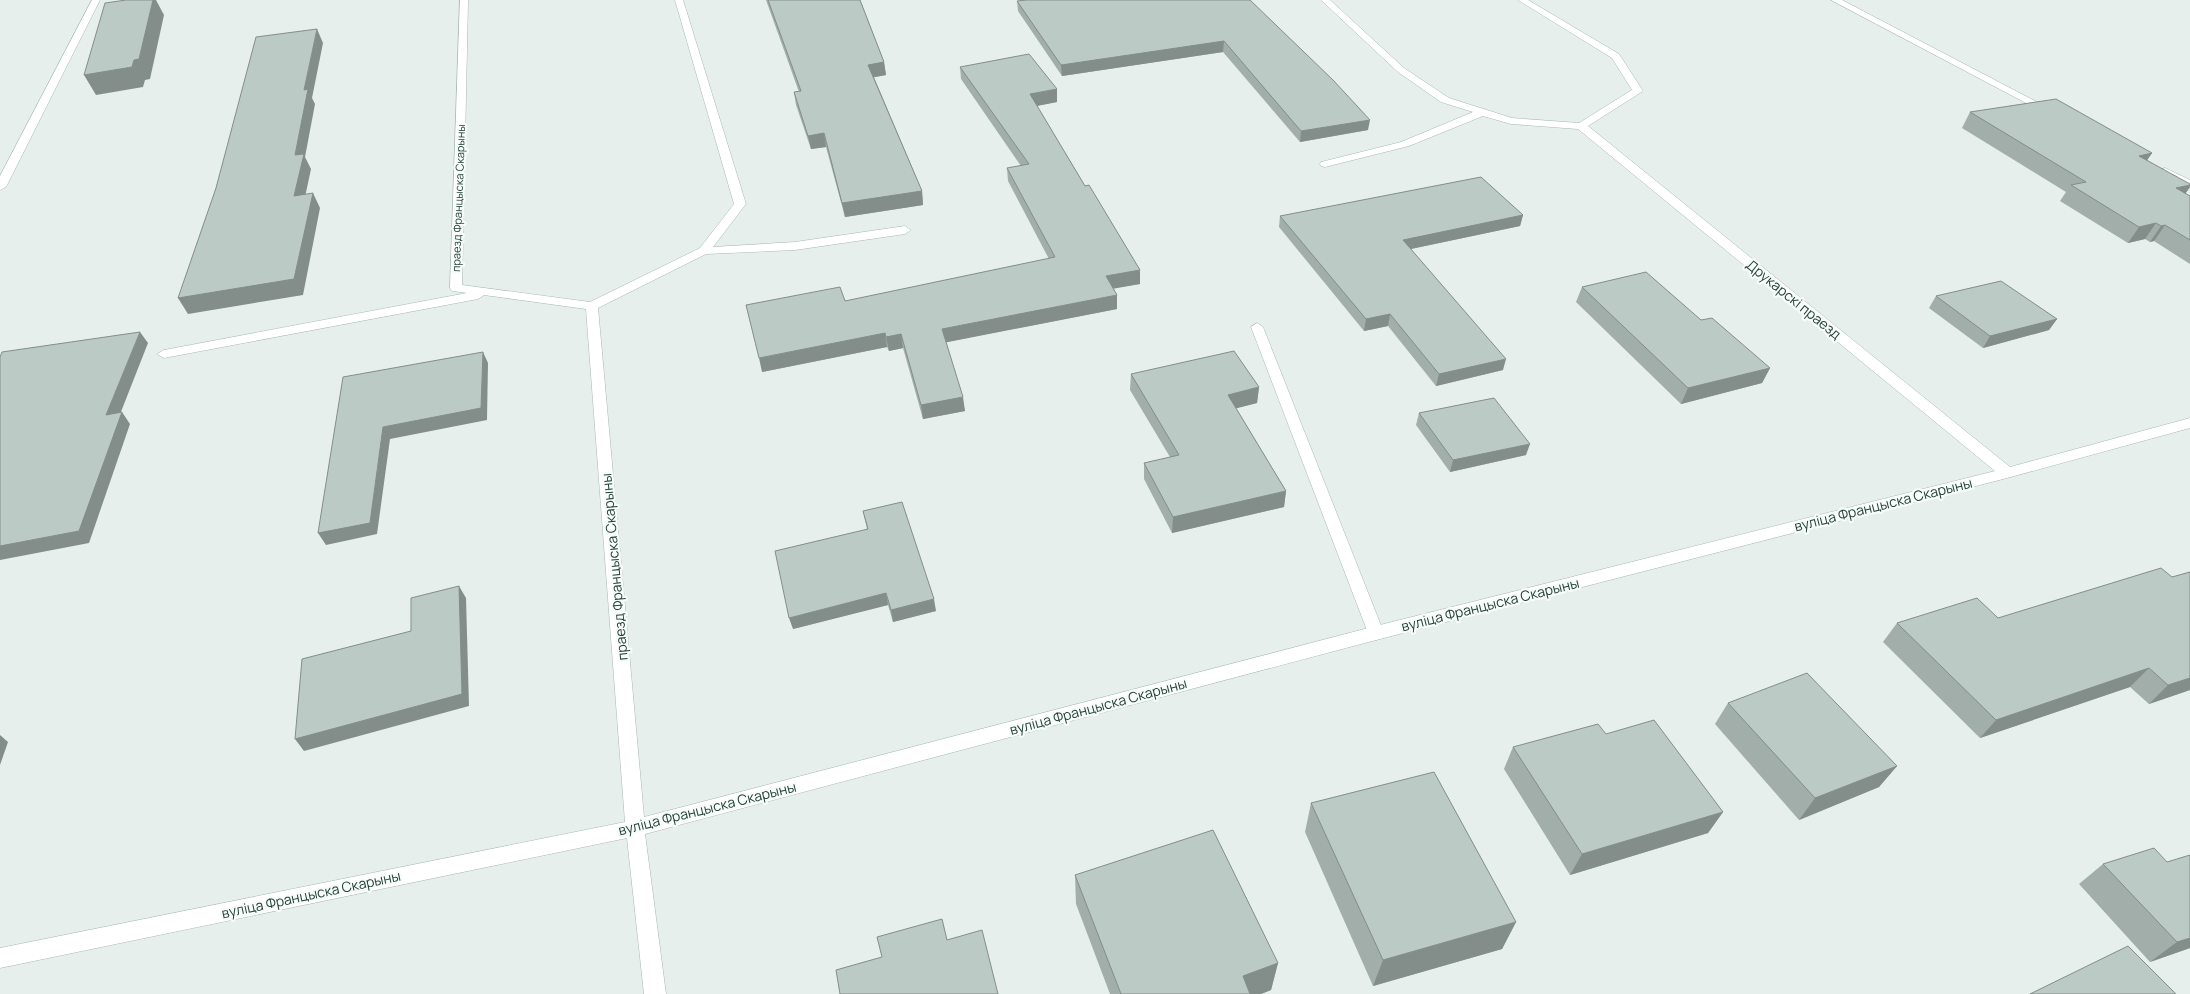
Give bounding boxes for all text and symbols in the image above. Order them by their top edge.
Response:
street label: праезд Францыска Скарыны [448,124,468,272]
street label: Друкарскі праезд [1743,255,1845,343]
street label: праезд Францыска Скарыны [596,473,632,661]
street label: вуліца Францыска Скарыны [1792,473,1974,535]
street label: вуліца Францыска Скарыны [1399,573,1581,635]
street label: вуліца Францыска Скарыны [1007,673,1189,739]
street label: вуліца Францыска Скарыны [616,777,798,839]
street label: вуліца Францыска Скарыны [220,866,402,922]

